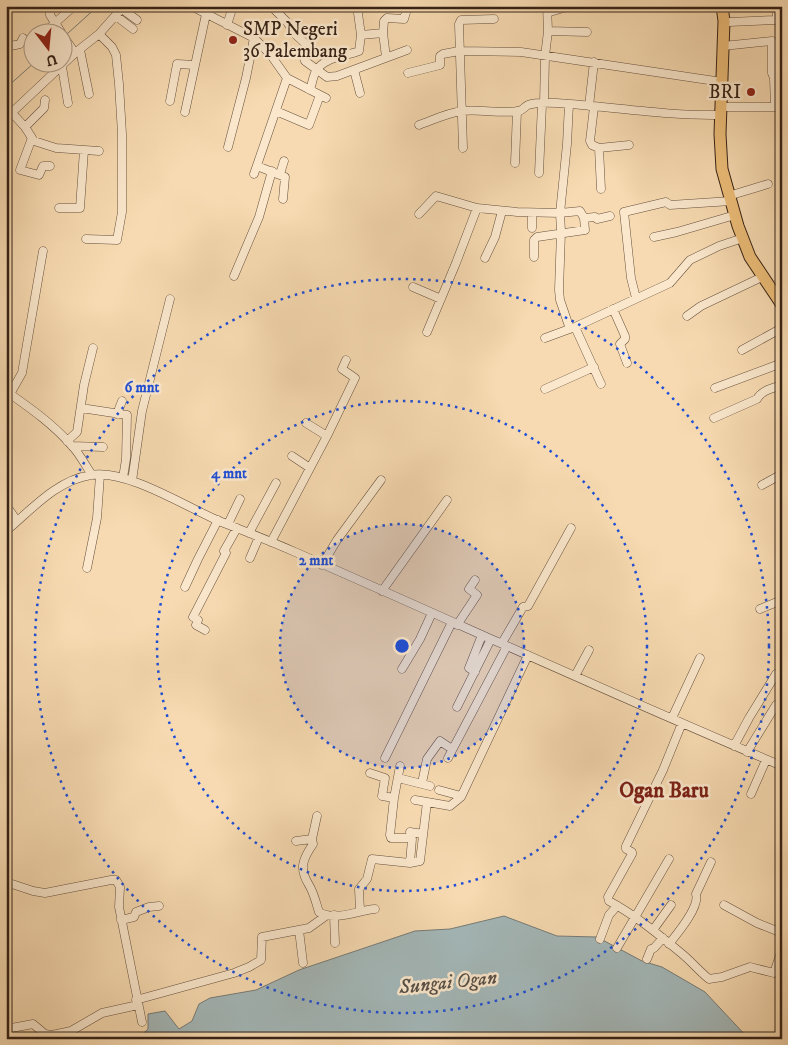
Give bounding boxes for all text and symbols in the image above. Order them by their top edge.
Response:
place label: SMP Negeri 36 Palembang [243,18,348,63]
north arrow [22,22,72,72]
marker: SMP Negeri 36 Palembang [227,34,239,46]
text: U [43,49,59,70]
place label: BRI [709,81,741,104]
marker: BRI [745,86,757,98]
text: 6 mnt [125,378,160,397]
text: 4 mnt [210,464,247,483]
text: 2 mnt [299,551,333,570]
centre of rings [393,637,411,655]
district label: Ogan Baru [619,778,709,804]
water label: Sungai Ogan [397,965,498,1001]

